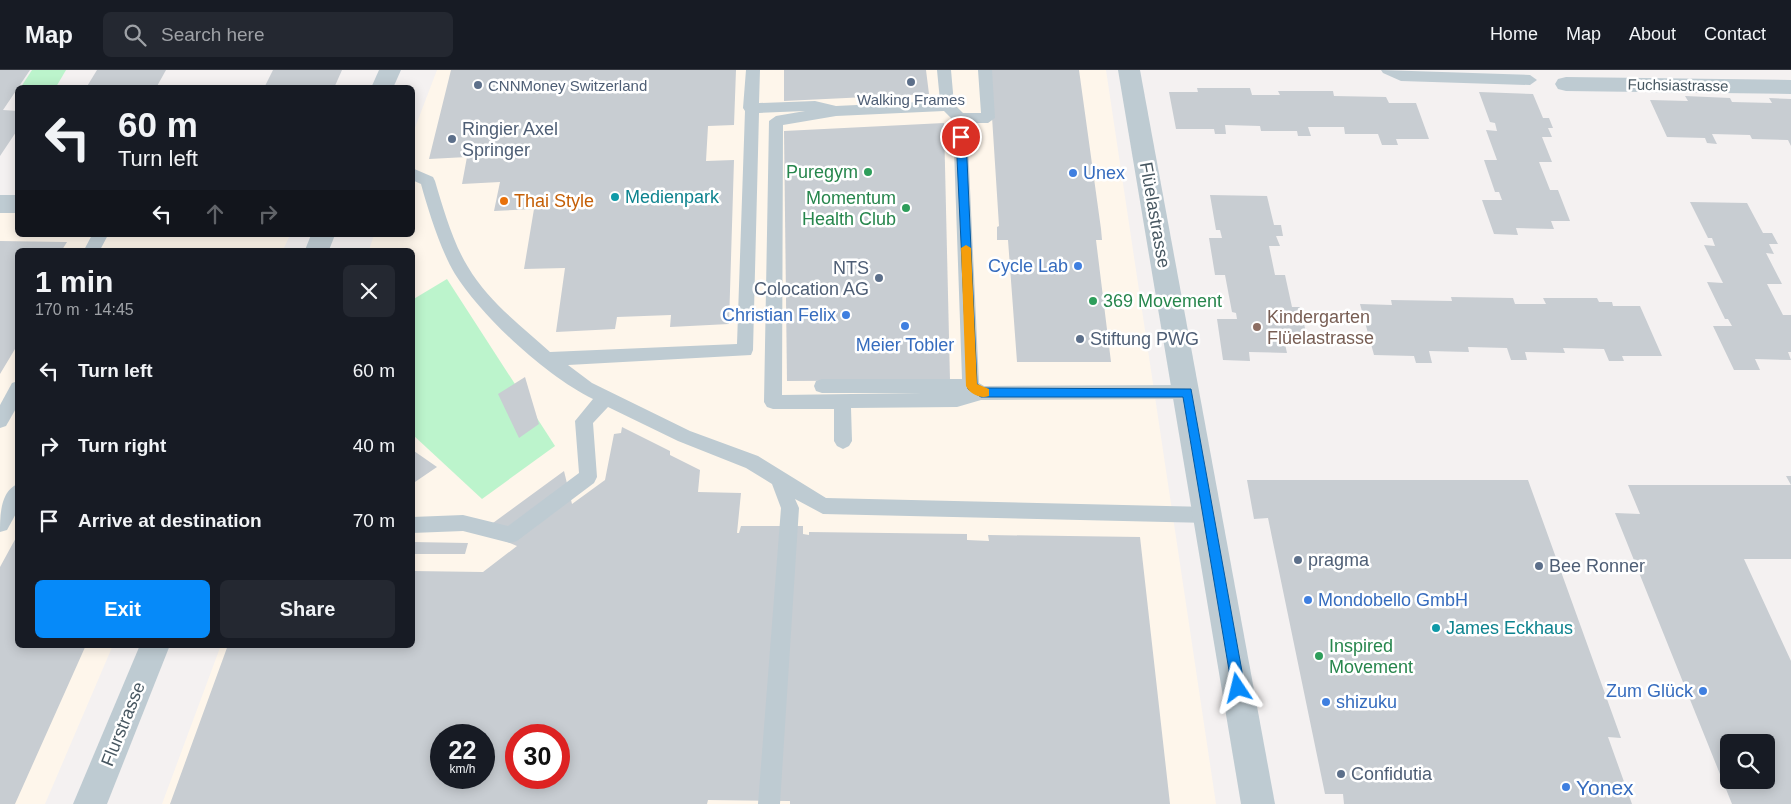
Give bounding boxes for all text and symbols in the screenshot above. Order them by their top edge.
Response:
search box [103,12,453,57]
text: Map [25,21,73,48]
icon: search [121,21,149,49]
text: Search here [161,24,265,45]
text: Home [1490,24,1538,44]
text: Map [1566,24,1601,44]
text: About [1629,24,1676,44]
text: Contact [1704,24,1766,44]
marker: Walking Frames [905,76,917,88]
street label: Fuchsiastrasse [1627,76,1729,94]
place label: CNNMoney Switzerland [488,77,647,94]
marker: CNNMoney Switzerland [472,79,484,91]
place label: Walking Frames [857,91,965,108]
icon: left [35,105,100,170]
text: 60 m [118,105,198,144]
pin [940,116,982,158]
place label: Ringier Axel Springer [462,119,558,160]
icon: arrive [947,123,975,151]
marker: Ringier Axel Springer [446,133,458,145]
text: Turn left [118,146,198,171]
street label: Flüelastrasse [1136,161,1174,269]
place label: Puregym [786,162,858,182]
place label: Unex [1083,163,1125,183]
marker: Puregym [862,166,874,178]
marker: Unex [1067,167,1079,179]
place label: Medienpark [625,187,720,207]
place label: Momentum Health Club [802,188,896,229]
place label: Thai Style [514,191,594,211]
marker: Medienpark [609,191,621,203]
marker: Thai Style [498,195,510,207]
icon: left [148,200,176,228]
icon: ahead [201,200,229,228]
icon: right [254,200,282,228]
marker: Momentum Health Club [900,202,912,214]
place label: Cycle Lab [988,256,1068,276]
place label: NTS Colocation AG [754,258,869,299]
marker: Cycle Lab [1072,260,1084,272]
text: 1 min [35,265,113,298]
button: close [343,265,395,317]
marker: NTS Colocation AG [873,272,885,284]
place label: 369 Movement [1103,291,1222,311]
marker: 369 Movement [1087,295,1099,307]
text: 170 m · 14:45 [35,301,134,318]
place label: Christian Felix [722,305,836,325]
place label: Kindergarten Flüelastrasse [1267,307,1374,348]
marker: Christian Felix [840,309,852,321]
marker: Meier Tobler [899,320,911,332]
marker: Kindergarten Flüelastrasse [1251,321,1263,333]
place label: Stiftung PWG [1090,329,1199,349]
marker: Stiftung PWG [1074,333,1086,345]
place label: Meier Tobler [856,335,954,355]
icon: left [35,357,63,385]
text: Turn left [78,360,153,381]
text: 60 m [353,360,395,381]
icon: right [35,432,63,460]
text: Turn right [78,435,166,456]
text: 40 m [353,435,395,456]
icon: arrive [35,507,63,535]
text: Arrive at destination [78,510,262,531]
text: 70 m [353,510,395,531]
place label: pragma [1308,550,1370,570]
marker: pragma [1292,554,1304,566]
place label: Bee Ronner [1549,556,1645,576]
marker: Bee Ronner [1533,560,1545,572]
button: Exit [35,580,210,638]
button: Share [220,580,395,638]
place label: Mondobello GmbH [1318,590,1468,610]
marker: Mondobello GmbH [1302,594,1314,606]
place label: James Eckhaus [1446,618,1573,638]
marker: James Eckhaus [1430,622,1442,634]
place label: Inspired Movement [1329,636,1413,677]
marker: Inspired Movement [1313,650,1325,662]
position arrow [1211,661,1263,713]
street label: Flurstrasse [97,679,149,769]
place label: Zum Glück [1606,681,1694,701]
marker: Zum Glück [1697,685,1709,697]
place label: shizuku [1336,692,1397,712]
marker: shizuku [1320,696,1332,708]
speed limit sign: 30 [505,724,570,789]
map controls [1720,734,1775,789]
button: search [1720,734,1775,789]
text: 22 [449,736,476,764]
text: km/h [449,762,476,776]
place label: Confidutia [1351,764,1433,784]
marker: Confidutia [1335,768,1347,780]
place label: Yonex [1576,776,1634,799]
marker: Yonex [1560,781,1572,793]

